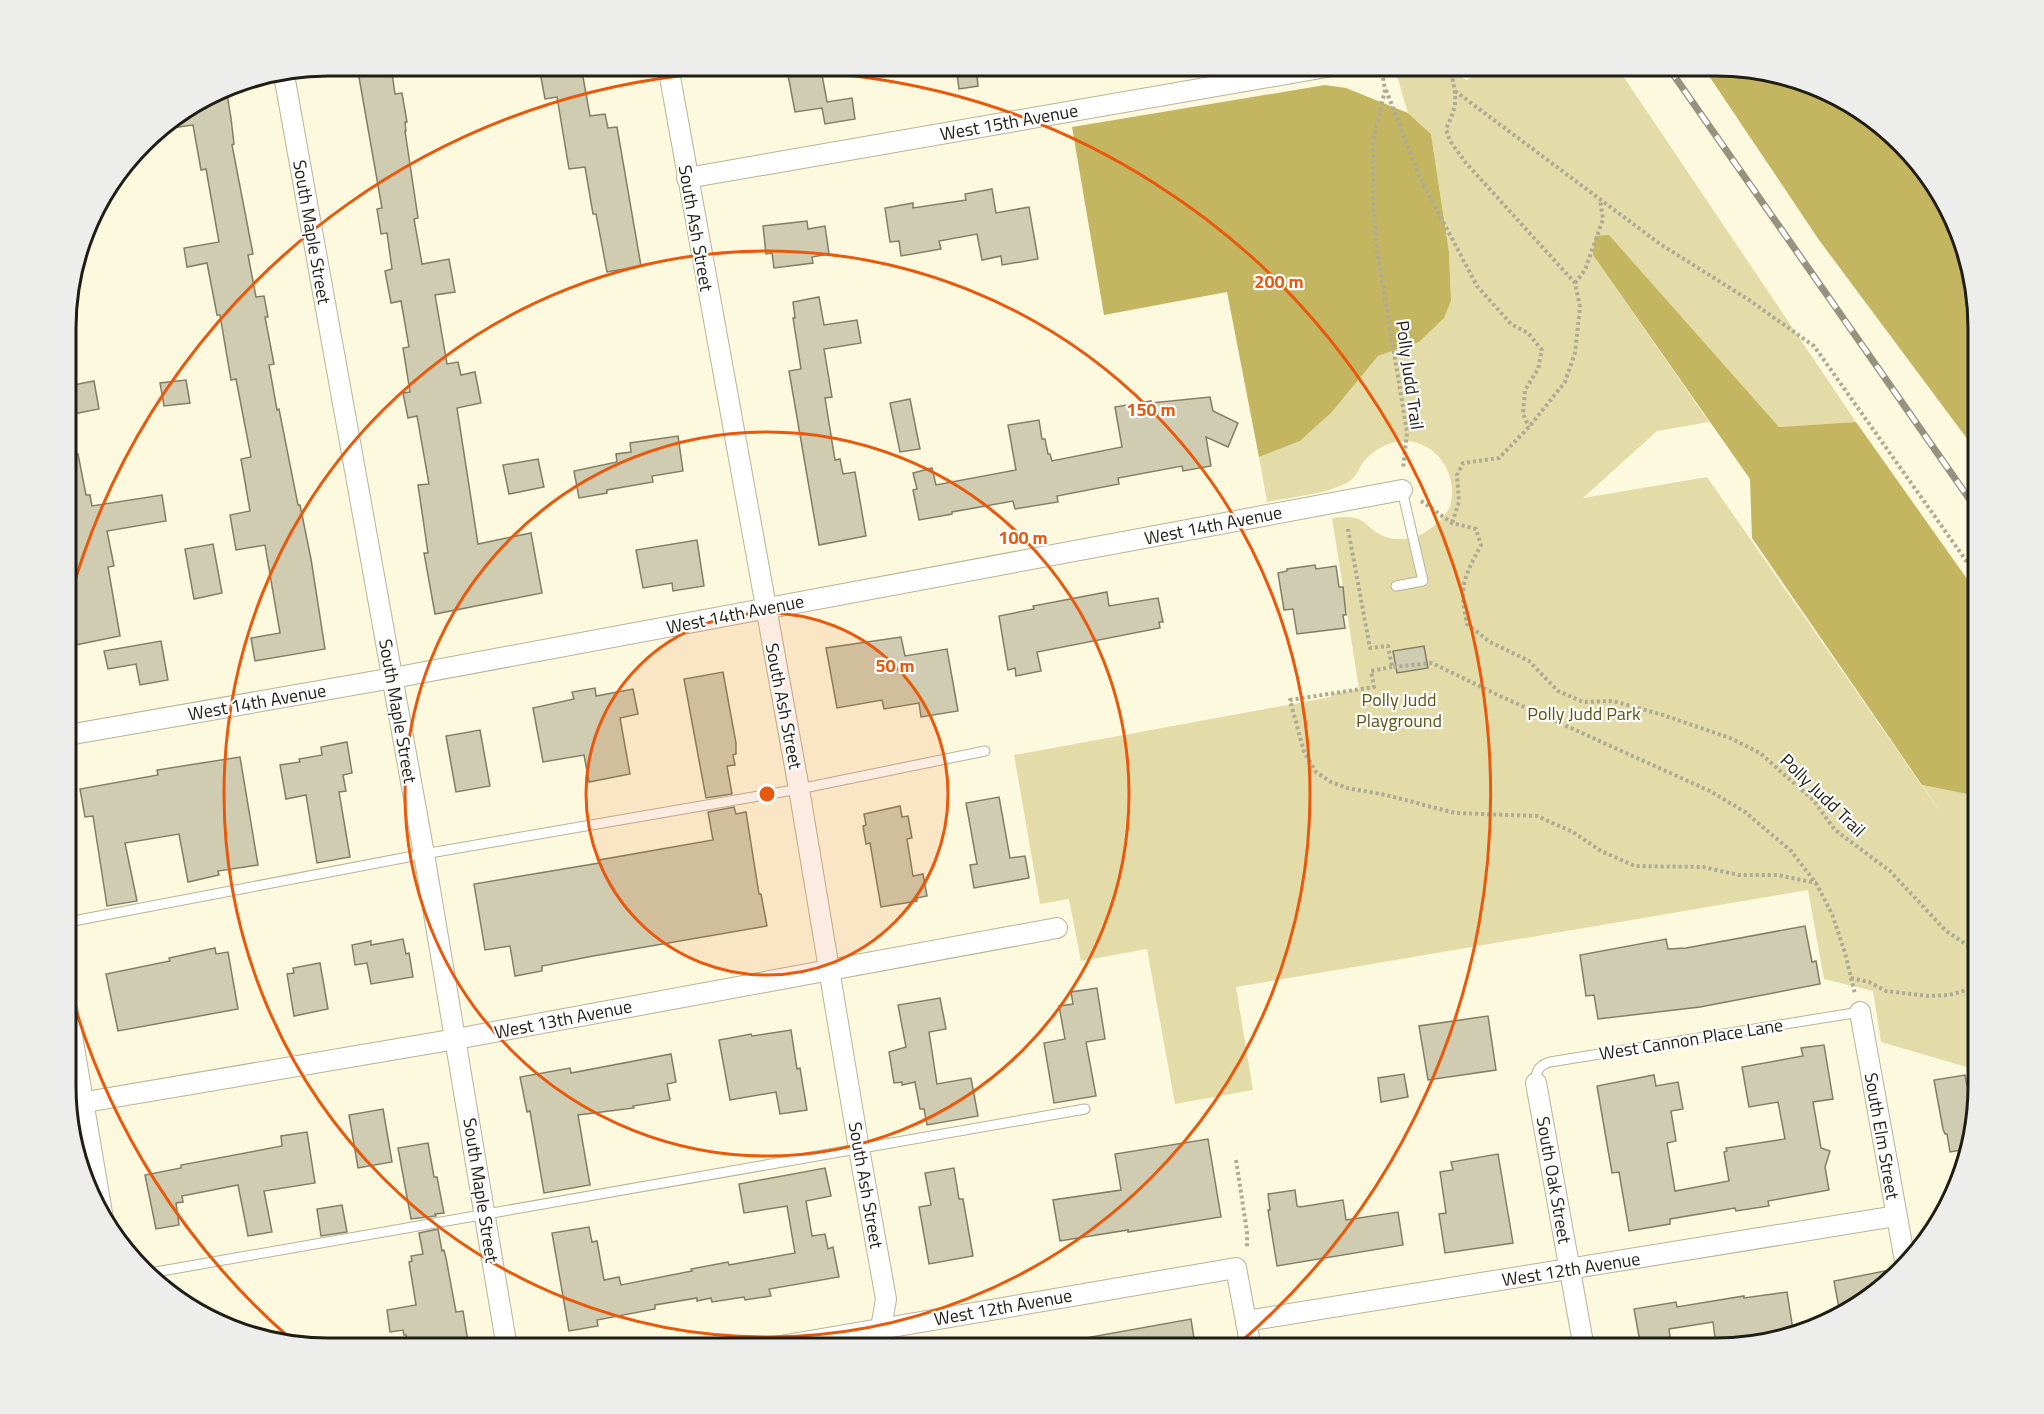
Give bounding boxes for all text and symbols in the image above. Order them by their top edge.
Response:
street label: West 15th Avenue [938,97,1080,147]
street label: South Maple Street [286,158,338,307]
street label: South Ash Street [672,163,721,294]
text: 200 m [1254,268,1304,295]
street label: Polly Judd Trail [1389,319,1431,431]
text: 150 m [1126,396,1176,423]
street label: West 14th Avenue [1142,498,1284,552]
text: 100 m [998,524,1048,551]
street label: West 14th Avenue [664,587,806,641]
street label: South Maple Street [372,637,424,786]
street label: South Ash Street [759,641,810,772]
text: 50 m [875,652,915,679]
street label: West 14th Avenue [186,677,328,727]
park label: Polly Judd Playground [1356,686,1442,734]
park label: Polly Judd Park [1527,700,1641,727]
street label: Polly Judd Trail [1774,747,1872,843]
centre of rings [757,784,777,804]
street label: West 13th Avenue [492,992,634,1046]
street label: West Cannon Place Lane [1597,1011,1785,1067]
street label: South Elm Street [1858,1070,1907,1202]
street label: South Oak Street [1530,1114,1579,1246]
street label: South Maple Street [456,1116,506,1265]
street label: South Ash Street [842,1120,891,1251]
street label: West 12th Avenue [1500,1245,1642,1293]
street label: West 12th Avenue [932,1282,1074,1332]

